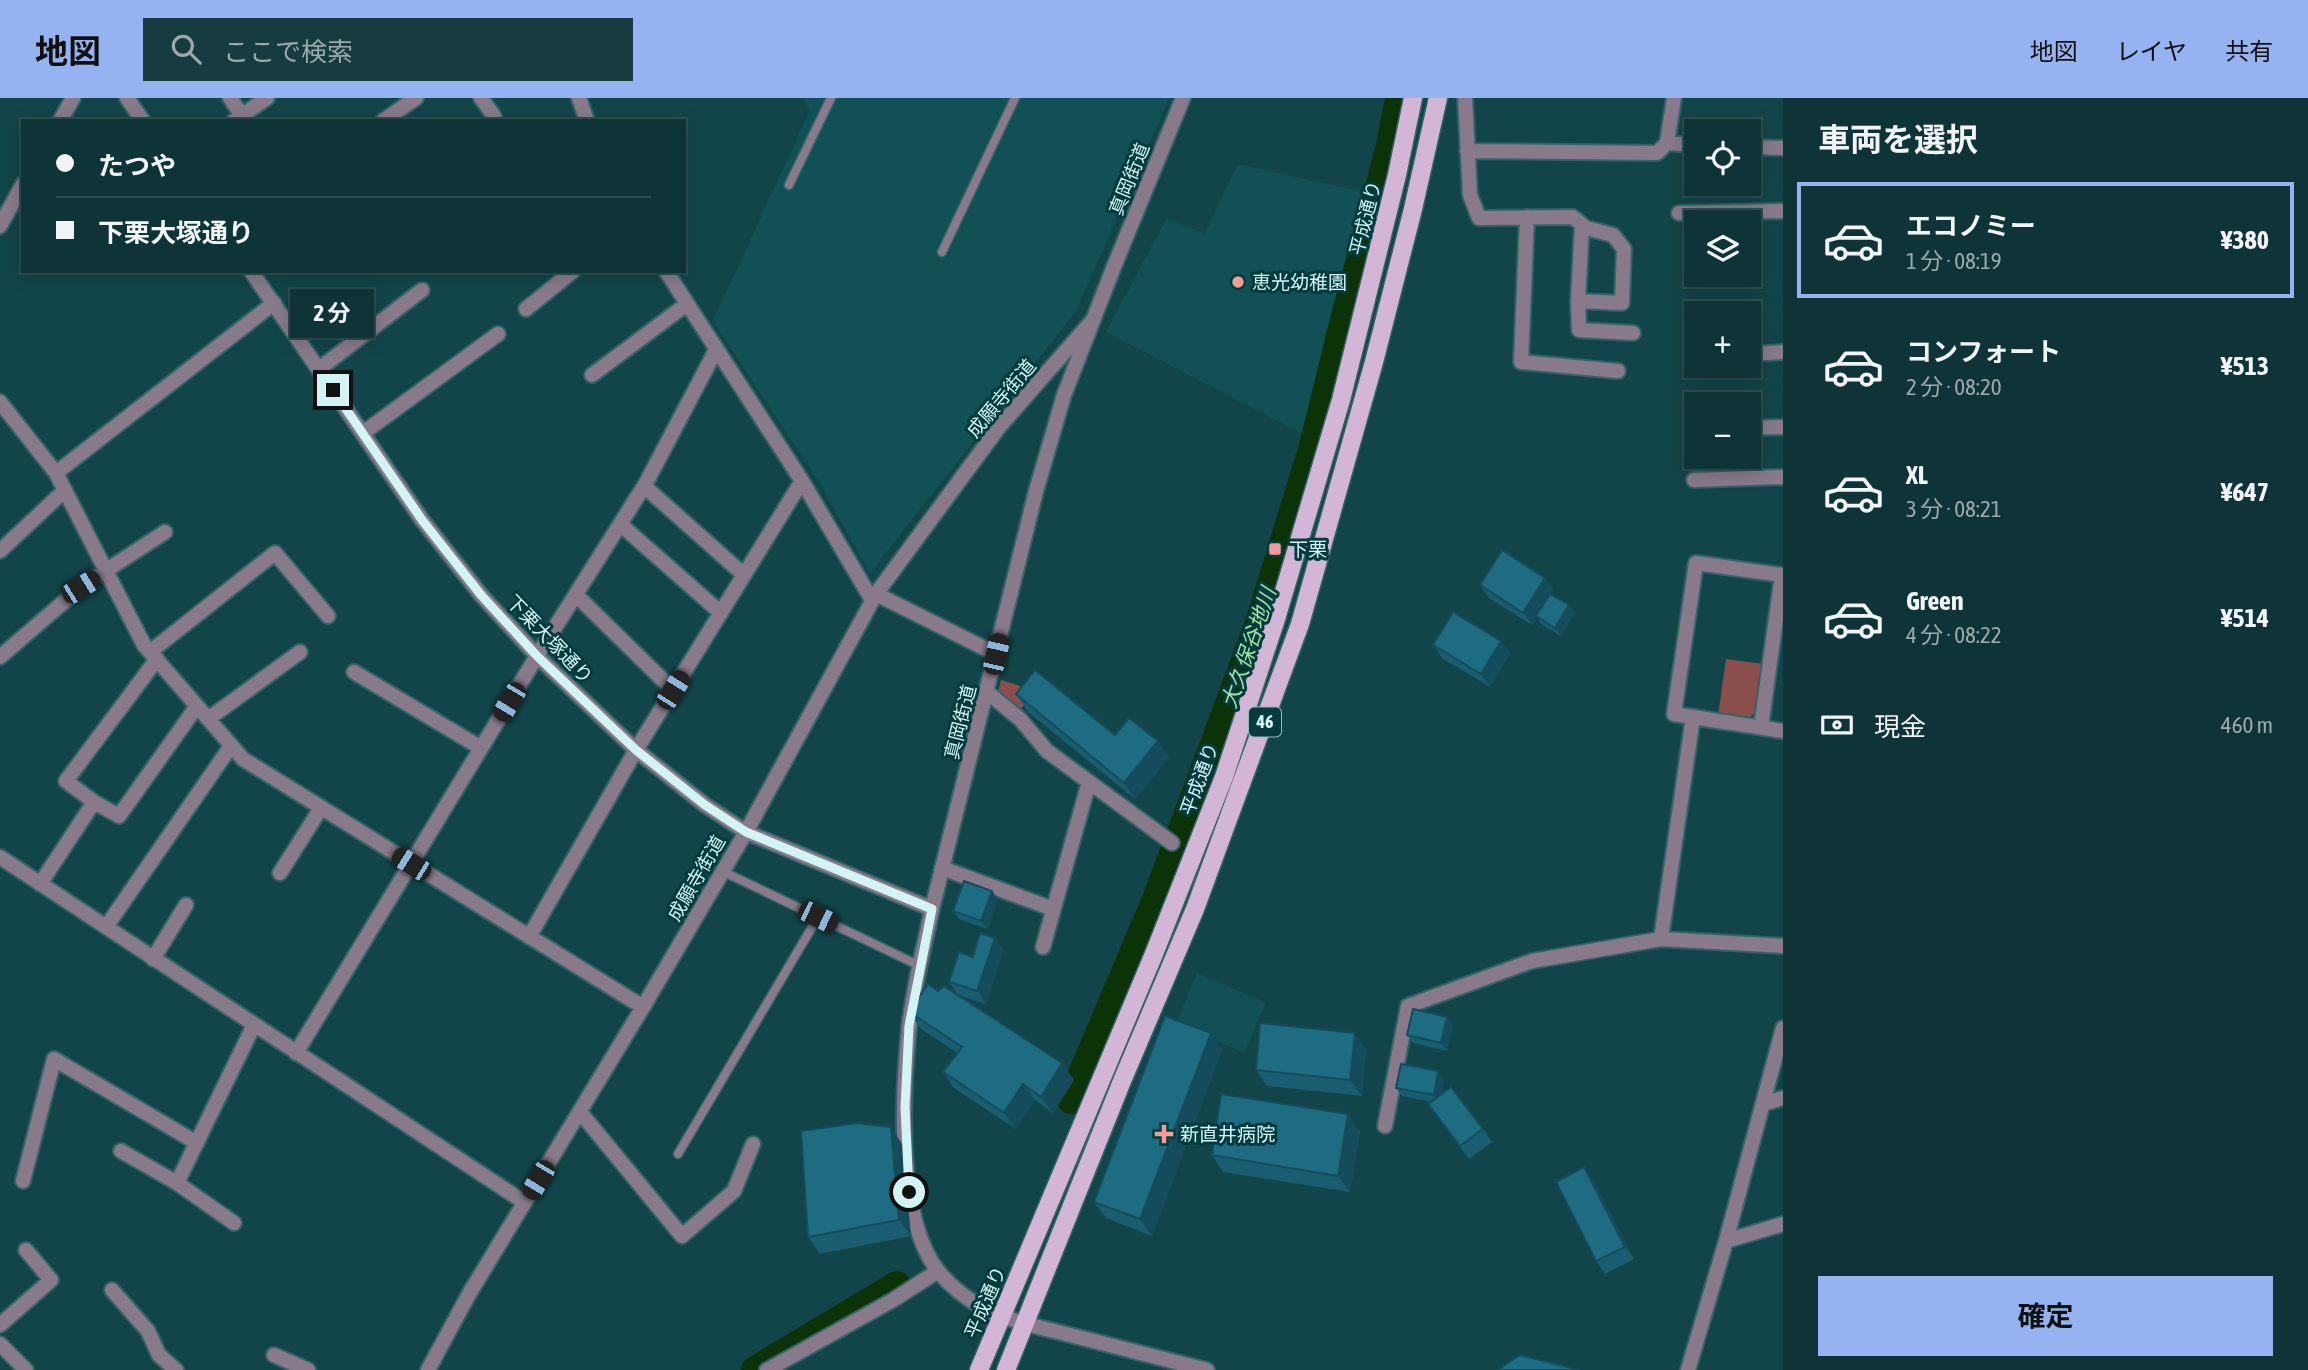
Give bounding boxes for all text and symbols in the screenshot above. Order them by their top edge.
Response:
search box [143,18,633,81]
icon: search [167,30,205,68]
text: 地図 [35,32,101,70]
text: ここで検索 [223,37,353,67]
text: 地図 [2030,38,2078,65]
text: レイヤ [2116,38,2187,65]
text: 共有 [2225,38,2273,65]
map controls [1684,119,1761,469]
button: locate [1684,119,1761,196]
text: 車両を選択 [1818,121,1978,158]
street label: 真岡街道 [1105,140,1153,218]
text: たつや [98,151,176,181]
street label: 平成通り [1345,178,1385,258]
icon: car [1822,209,1885,272]
button: layers [1684,210,1761,287]
text: エコノミー [1906,211,2036,241]
text: 下栗大塚通り [98,218,254,248]
text: ¥380 [2221,225,2269,255]
text: 1 分 · 08:19 [1906,248,2002,274]
place label: 恵光幼稚園 [1252,271,1347,293]
marker: 恵光幼稚園 [1230,274,1246,290]
callout: 2 分 [291,288,375,338]
text: 2 分 [314,300,350,326]
button: + [1684,301,1761,378]
icon: car [1822,335,1885,398]
text: コンフォート [1906,337,2061,367]
text: ¥513 [2221,351,2269,381]
street label: 成願寺街道 [962,355,1040,441]
route end [317,374,349,406]
text: 2 分 · 08:20 [1906,374,2002,400]
button: − [1684,392,1761,469]
text: XL [1906,460,1928,490]
icon: car [1822,461,1885,524]
text: ¥647 [2221,477,2269,507]
text: 3 分 · 08:21 [1906,496,2002,522]
place label: 下栗 [1289,538,1327,560]
marker: 下栗 [1267,541,1283,557]
car [58,567,105,607]
water label: 大久保谷地川 [1216,582,1281,711]
text: Green [1906,586,1964,616]
icon: car [1822,587,1885,650]
street label: 下栗大塚通り [502,590,598,688]
text: ¥514 [2221,603,2269,633]
text: 4 分 · 08:22 [1906,622,2002,648]
car [982,631,1011,677]
car [653,667,694,713]
car [490,679,529,725]
street label: 真岡街道 [940,682,980,762]
icon: cash [1818,706,1856,744]
road number: 46 [1249,708,1281,736]
text: 現金 [1874,712,1926,742]
text: 460 m [2221,712,2273,738]
street label: 平成通り [1176,740,1222,818]
street label: 成願寺街道 [663,831,729,925]
car [388,844,435,884]
car [795,898,842,936]
place label: 新直井病院 [1180,1123,1275,1145]
marker: 新直井病院 [1154,1124,1174,1144]
car [519,1157,558,1203]
route start [893,1176,925,1208]
street label: 平成通り [960,1263,1010,1341]
button: 確定 [1818,1276,2273,1356]

